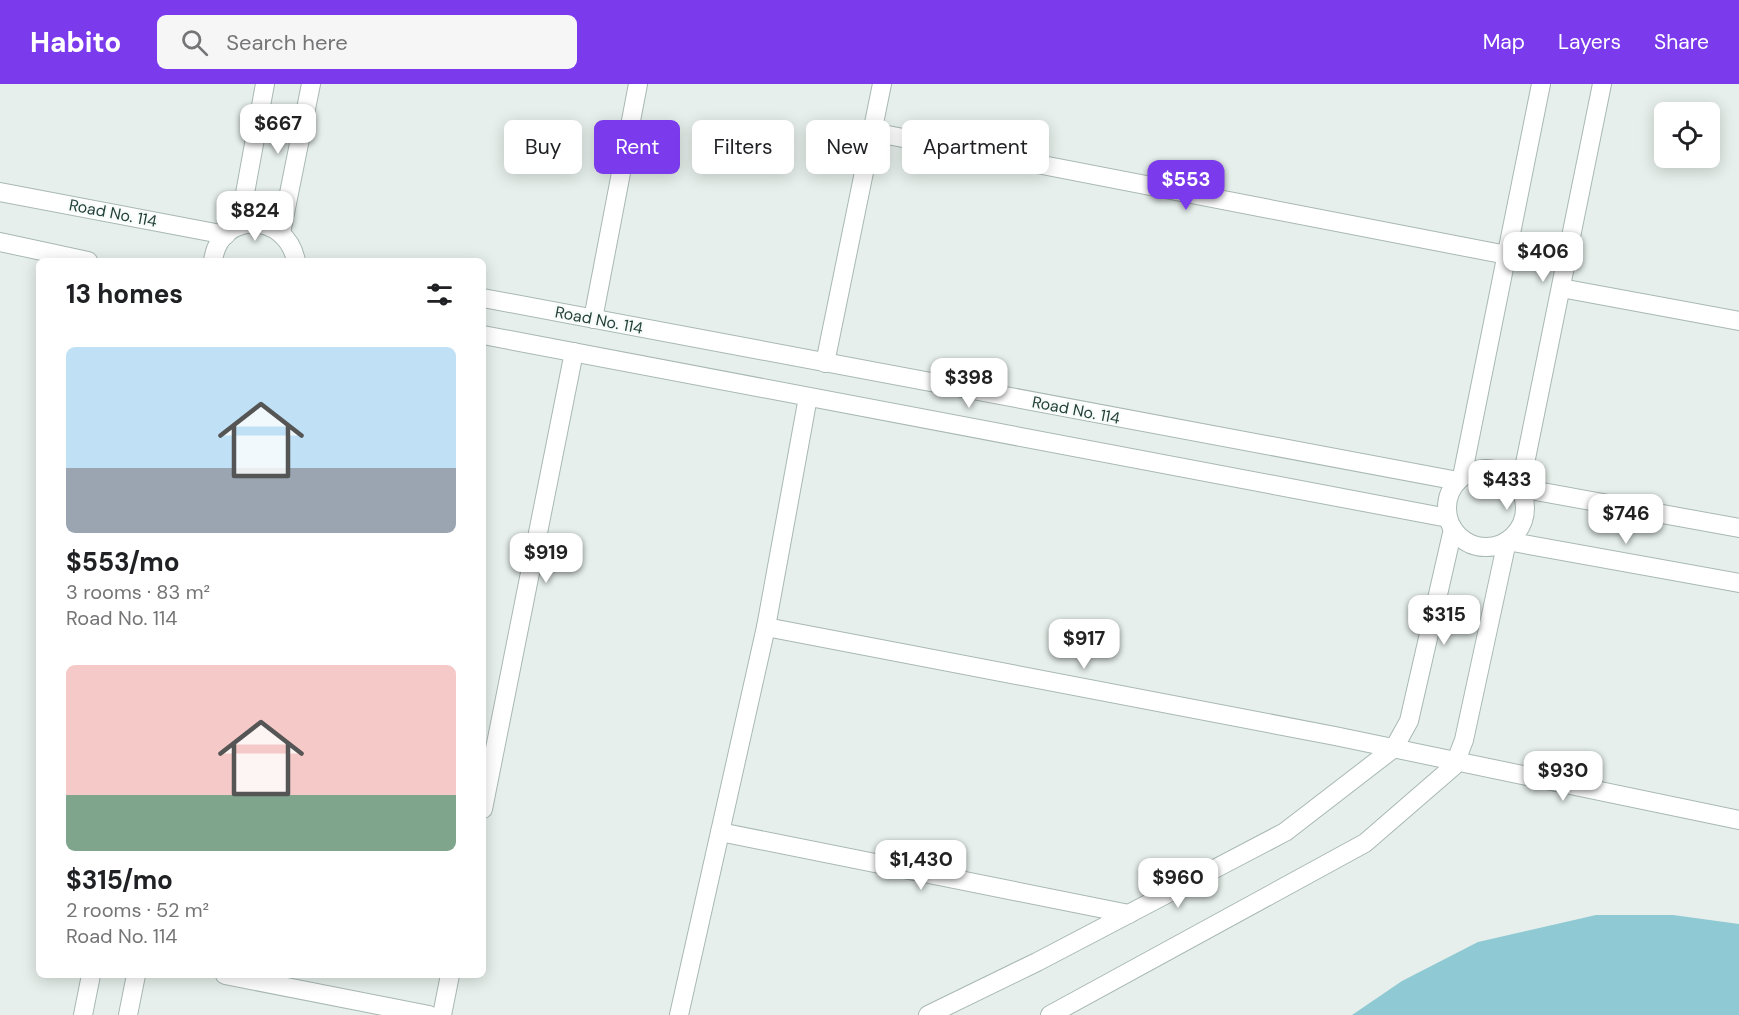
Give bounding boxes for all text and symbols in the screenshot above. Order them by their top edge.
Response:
search box [157,15,577,69]
text: Habito [30,24,121,61]
icon: search [178,26,211,59]
text: Search here [226,28,348,57]
text: Map [1483,28,1525,56]
text: Layers [1558,28,1621,56]
text: Share [1654,28,1709,56]
map controls [1654,102,1720,168]
button: locate [1654,102,1720,168]
pin: $667 [242,104,314,155]
text: $667 [254,110,302,136]
chip: Buy [504,120,582,174]
chip: Rent [594,120,680,174]
chip: Filters [692,120,794,174]
chip: New [806,120,890,174]
chip: Apartment [902,120,1049,174]
pin: $553 [1150,160,1222,211]
text: $553 [1161,166,1211,192]
pin: $824 [219,191,291,242]
street label: Road No. 114 [67,194,159,232]
text: $824 [231,197,280,223]
pin: $406 [1507,232,1579,283]
text: $406 [1517,238,1569,264]
text: 13 homes [66,277,183,311]
icon: filters [423,278,456,311]
street label: Road No. 114 [553,301,645,339]
pin: $398 [933,358,1005,409]
text: $398 [945,364,993,390]
icon: home [207,386,315,494]
street label: Road No. 114 [1030,391,1122,429]
pin: $433 [1471,460,1543,511]
text: $433 [1482,466,1532,492]
pin: $746 [1590,494,1662,545]
text: $746 [1602,500,1650,526]
pin: $919 [510,533,582,584]
text: $919 [524,539,568,565]
text: $553/mo [66,545,180,579]
text: 3 rooms · 83 m² [66,579,210,605]
pin: $315 [1408,595,1480,646]
text: $315 [1422,601,1466,627]
text: Road No. 114 [66,605,177,631]
pin: $917 [1048,619,1120,670]
text: $917 [1063,625,1105,651]
icon: home [207,704,315,812]
pin: $930 [1527,751,1599,802]
text: $930 [1538,757,1588,783]
pin: $1,430 [872,840,970,891]
text: $1,430 [889,846,953,872]
pin: $960 [1142,858,1214,909]
text: $315/mo [66,863,173,897]
text: $960 [1152,864,1204,890]
text: 2 rooms · 52 m² [66,897,209,923]
text: Road No. 114 [66,923,177,949]

